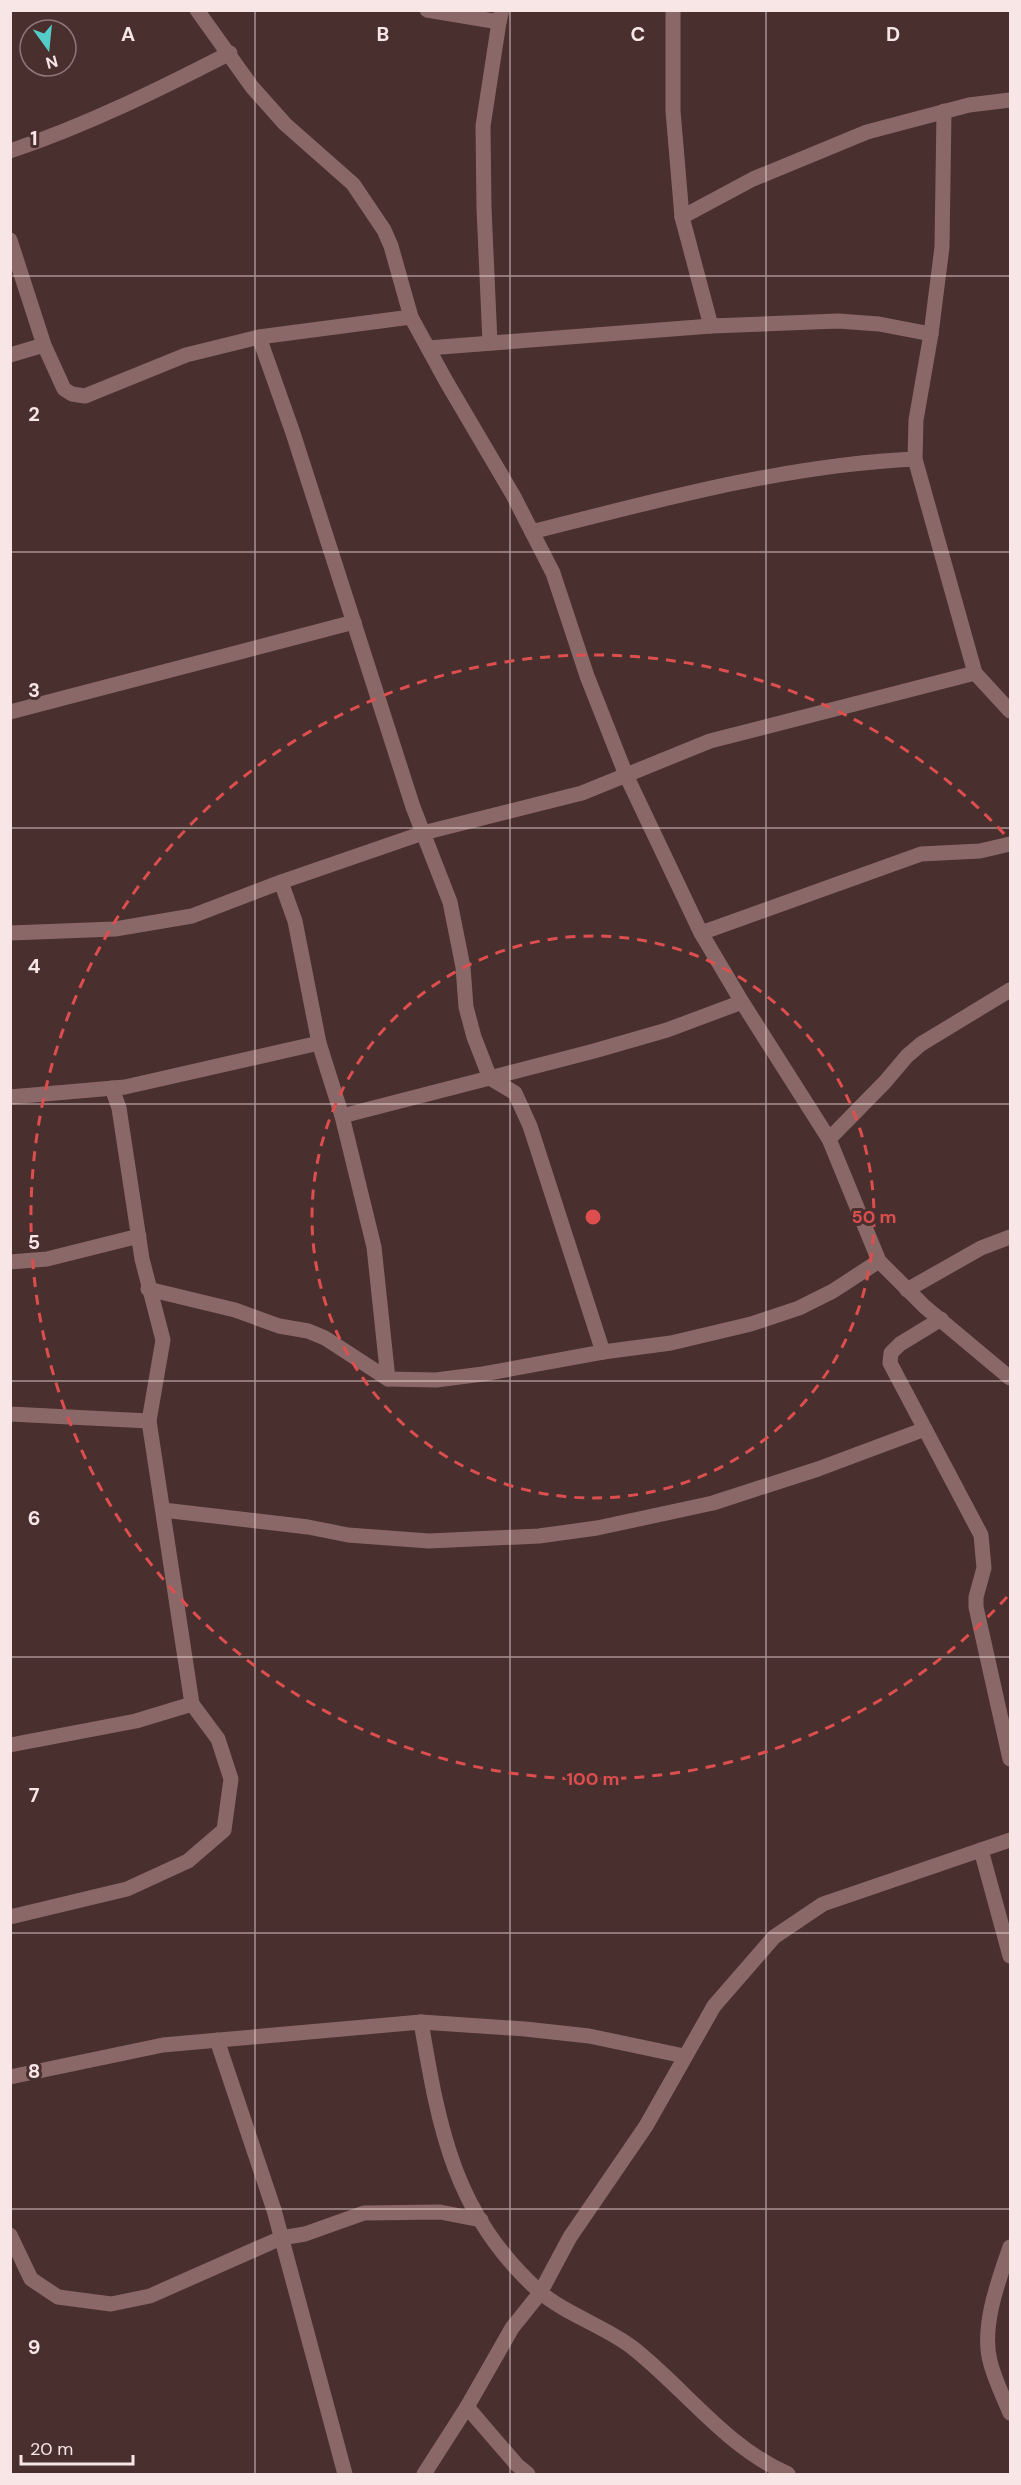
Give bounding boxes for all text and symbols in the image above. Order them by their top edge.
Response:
north arrow [18,18,78,78]
text: A [121,21,135,47]
text: B [377,21,389,47]
text: C [631,21,645,47]
text: D [886,21,900,47]
text: N [43,50,60,74]
text: 1 [30,125,38,151]
text: 2 [28,401,40,427]
text: 3 [28,677,40,703]
text: 4 [28,953,41,979]
text: 50 m [851,1205,897,1229]
centre of rings [583,1207,603,1227]
text: 5 [28,1229,40,1255]
text: 6 [28,1505,40,1531]
text: 100 m [566,1767,620,1791]
text: 7 [29,1782,40,1808]
text: 8 [28,2058,40,2084]
text: 9 [28,2334,40,2360]
scale bar [21,2428,134,2466]
text: 20 m [30,2437,73,2461]

